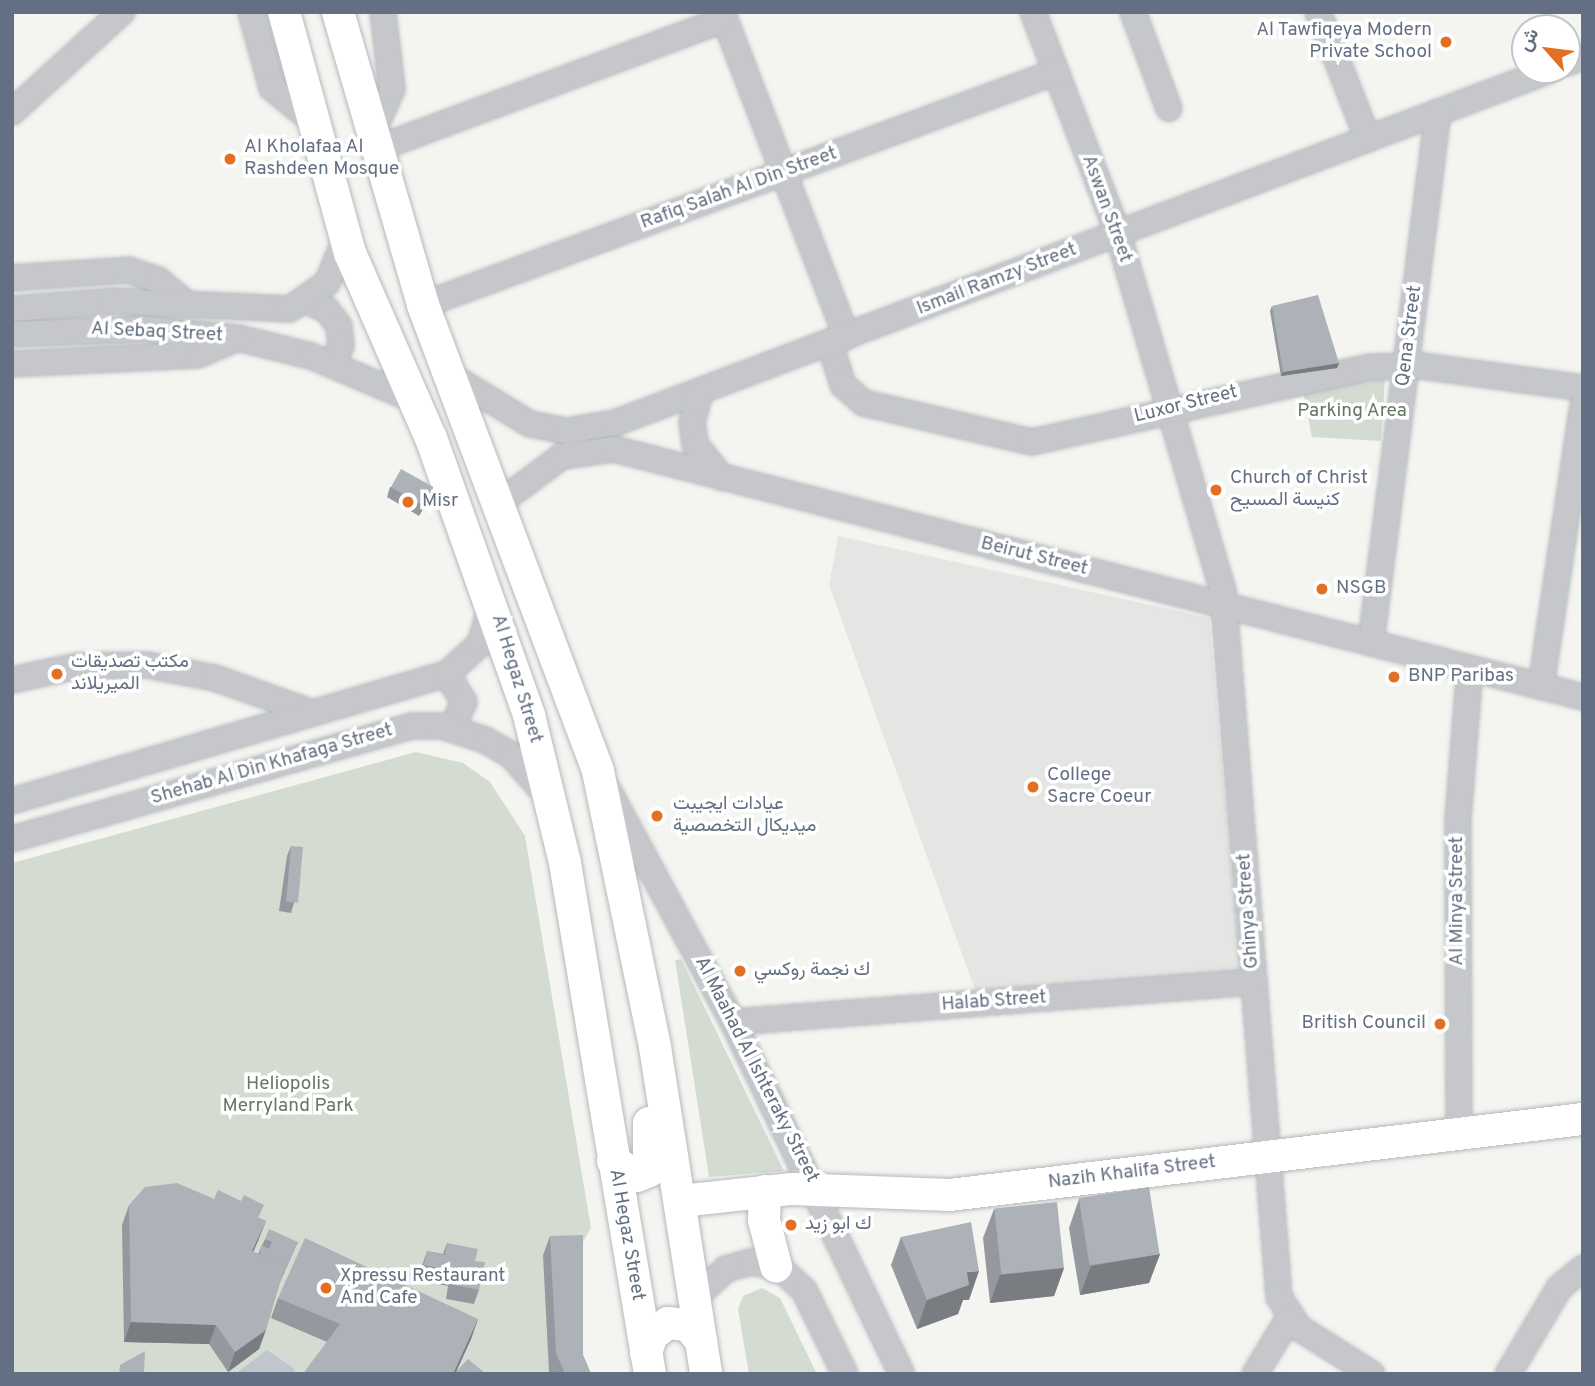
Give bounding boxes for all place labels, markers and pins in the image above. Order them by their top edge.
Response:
place label: Al Tawfiqeya Modern Private School [1255,20,1432,64]
marker: Al Tawfiqeya Modern Private School [1438,34,1454,50]
place label: Al Kholafaa Al Rashdeen Mosque [244,137,399,181]
marker: Al Kholafaa Al Rashdeen Mosque [222,151,238,167]
place label: Church of Christ كنيسة المسيح [1230,468,1368,512]
marker: Church of Christ كنيسة المسيح [1208,482,1224,498]
place label: Misr [422,491,458,513]
marker: Misr [400,494,416,510]
place label: NSGB [1336,578,1386,600]
marker: NSGB [1314,581,1330,597]
place label: مكتب تصديقات الميريلاند [71,652,189,696]
marker: مكتب تصديقات الميريلاند [49,666,65,682]
place label: BNP Paribas [1408,666,1514,688]
marker: BNP Paribas [1386,669,1402,685]
place label: College Sacre Coeur [1047,765,1152,809]
marker: College Sacre Coeur [1025,779,1041,795]
place label: عيادات ايجيبت ميديكال التخصصية [673,794,816,838]
marker: عيادات ايجيبت ميديكال التخصصية [647,806,667,826]
place label: ك نجمة روكسي [754,960,870,982]
marker: ك نجمة روكسي [732,963,748,979]
place label: British Council [1302,1013,1426,1035]
marker: British Council [1432,1016,1448,1032]
place label: ك ابو زيد [805,1214,872,1236]
marker: ك ابو زيد [783,1217,799,1233]
place label: Xpressu Restaurant And Cafe [340,1266,505,1310]
marker: Xpressu Restaurant And Cafe [318,1280,334,1296]

